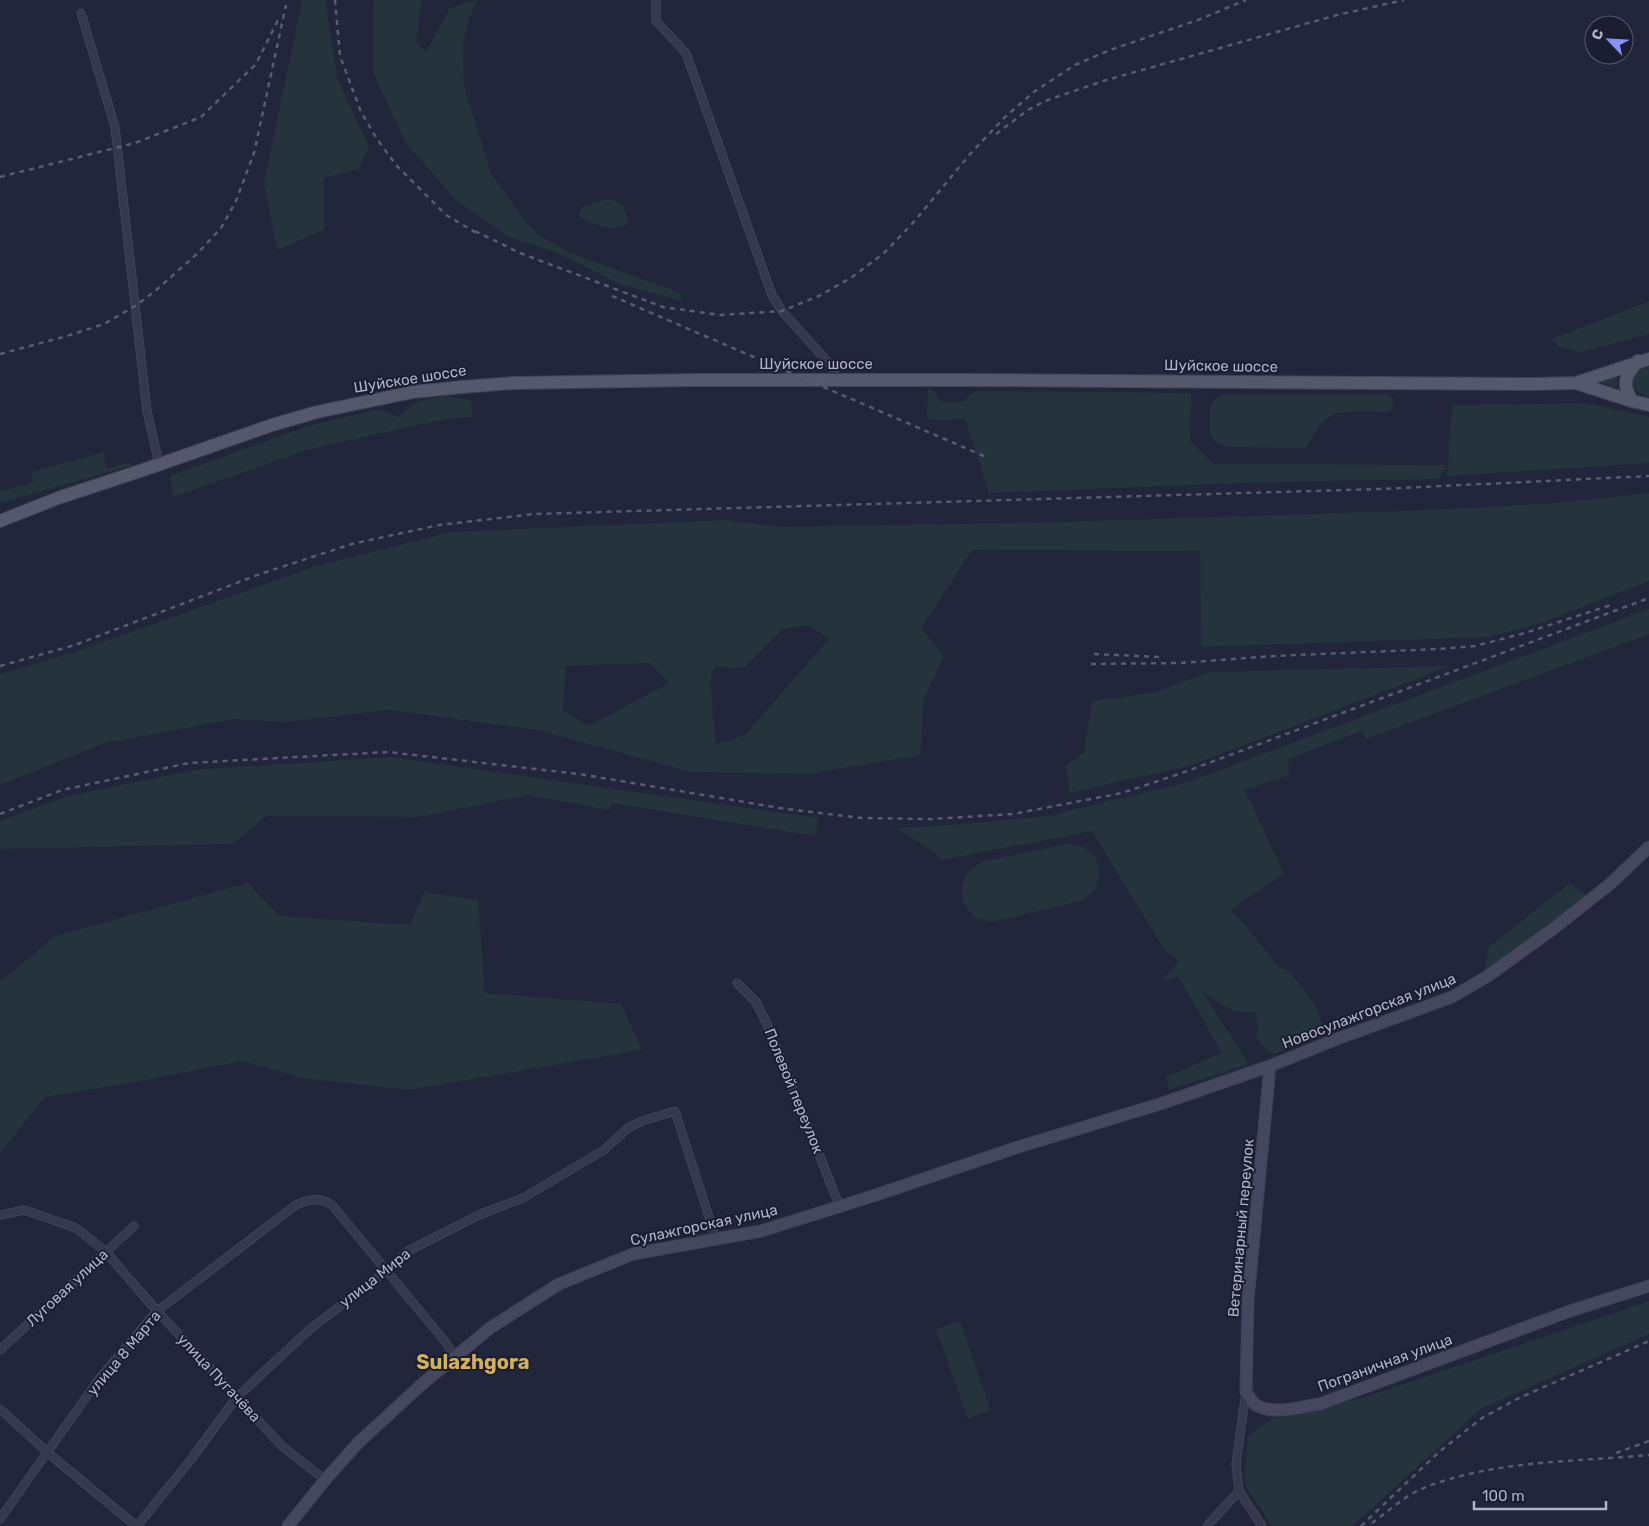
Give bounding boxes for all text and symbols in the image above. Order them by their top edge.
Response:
north arrow [1584,15,1634,65]
text: С [1588,27,1608,43]
street label: Шуйское шоссе [759,355,873,373]
street label: Шуйское шоссе [1164,356,1278,376]
street label: Шуйское шоссе [352,361,468,397]
street label: Новосулажгорская улица [1280,969,1458,1053]
street label: Полевой переулок [761,1026,827,1156]
street label: Ветеринарный переулок [1224,1138,1258,1318]
street label: Сулажгорская улица [629,1201,779,1249]
street label: Луговая улица [22,1245,112,1331]
street label: улица Мира [336,1245,414,1311]
street label: улица 8 Марта [83,1307,165,1399]
street label: улица Пугачёва [174,1330,264,1426]
street label: Пограничная улица [1315,1330,1455,1396]
district label: Sulazhgora [416,1350,530,1374]
scale bar [1474,1478,1606,1510]
text: 100 m [1482,1487,1524,1505]

